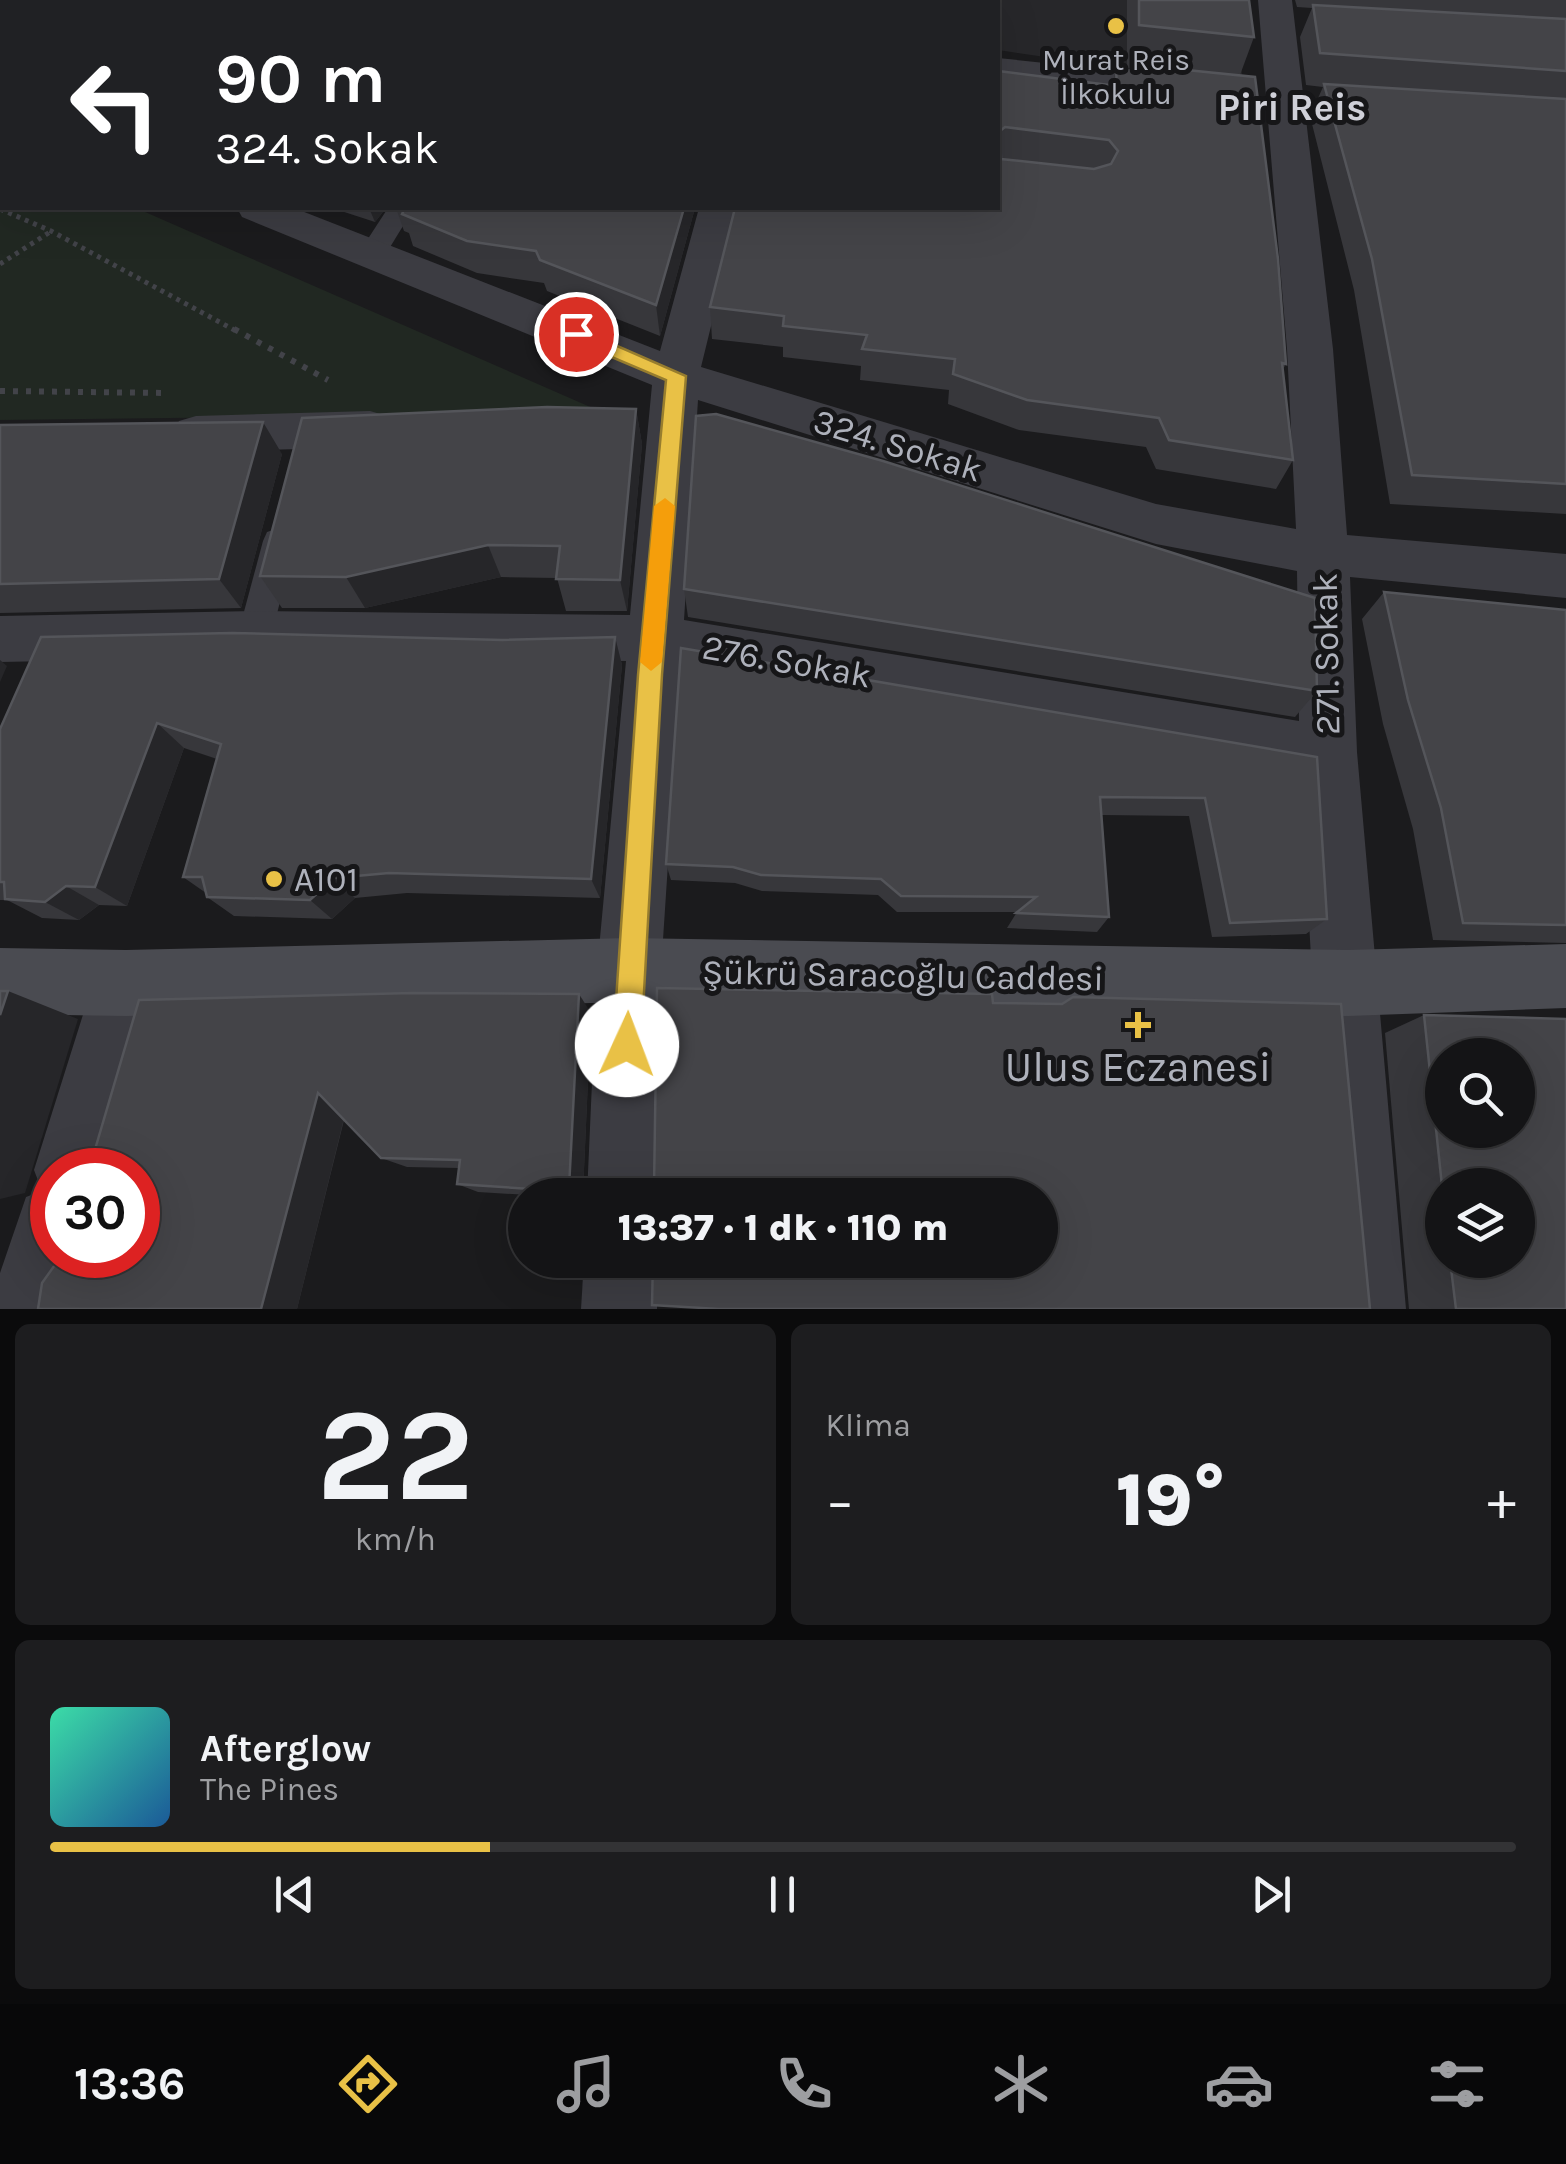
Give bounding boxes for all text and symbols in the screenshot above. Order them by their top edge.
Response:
marker: Murat Reis İlkokulu [1105,15,1127,37]
text: 90 m [215,38,386,120]
icon: left [50,40,180,170]
place label: Murat Reis İlkokulu [1042,42,1190,112]
district label: Piri Reis [1218,85,1366,130]
text: 324. Sokak [215,122,439,174]
pin [534,292,619,377]
icon: arrive [549,307,604,362]
street label: 324. Sokak [809,400,987,491]
street label: 271. Sokak [1305,573,1348,735]
street label: 276. Sokak [699,627,874,696]
place label: A101 [294,859,358,900]
marker: A101 [263,868,285,890]
street label: Şükrü Saracoğlu Caddesi [702,951,1104,1000]
position arrow [575,993,679,1097]
marker: Ulus Eczanesi [1127,1014,1149,1036]
map controls [1425,1038,1535,1278]
button: search [1425,1038,1535,1148]
place label: Ulus Eczanesi [1005,1042,1271,1092]
speed limit sign: 30 [30,1148,160,1278]
button: layers [1425,1168,1535,1278]
text: 13:37 · 1 dk · 110 m [618,1205,948,1250]
text: 22 [317,1380,474,1532]
text: Klima [826,1407,911,1444]
text: 19° [1116,1456,1226,1544]
text: − [826,1469,854,1533]
text: + [1487,1469,1516,1533]
text: km/h [355,1521,436,1558]
text: Afterglow [200,1726,371,1771]
text: The Pines [200,1771,339,1808]
icon: previous [267,1867,322,1922]
icon: pause [755,1867,810,1922]
icon: next [1244,1867,1299,1922]
icon: directions [333,2049,403,2119]
icon: music [551,2049,621,2119]
icon: phone [769,2049,839,2119]
icon: climate [986,2049,1056,2119]
icon: car [1204,2049,1274,2119]
icon: filters [1422,2049,1492,2119]
text: 13:36 [74,2058,185,2110]

